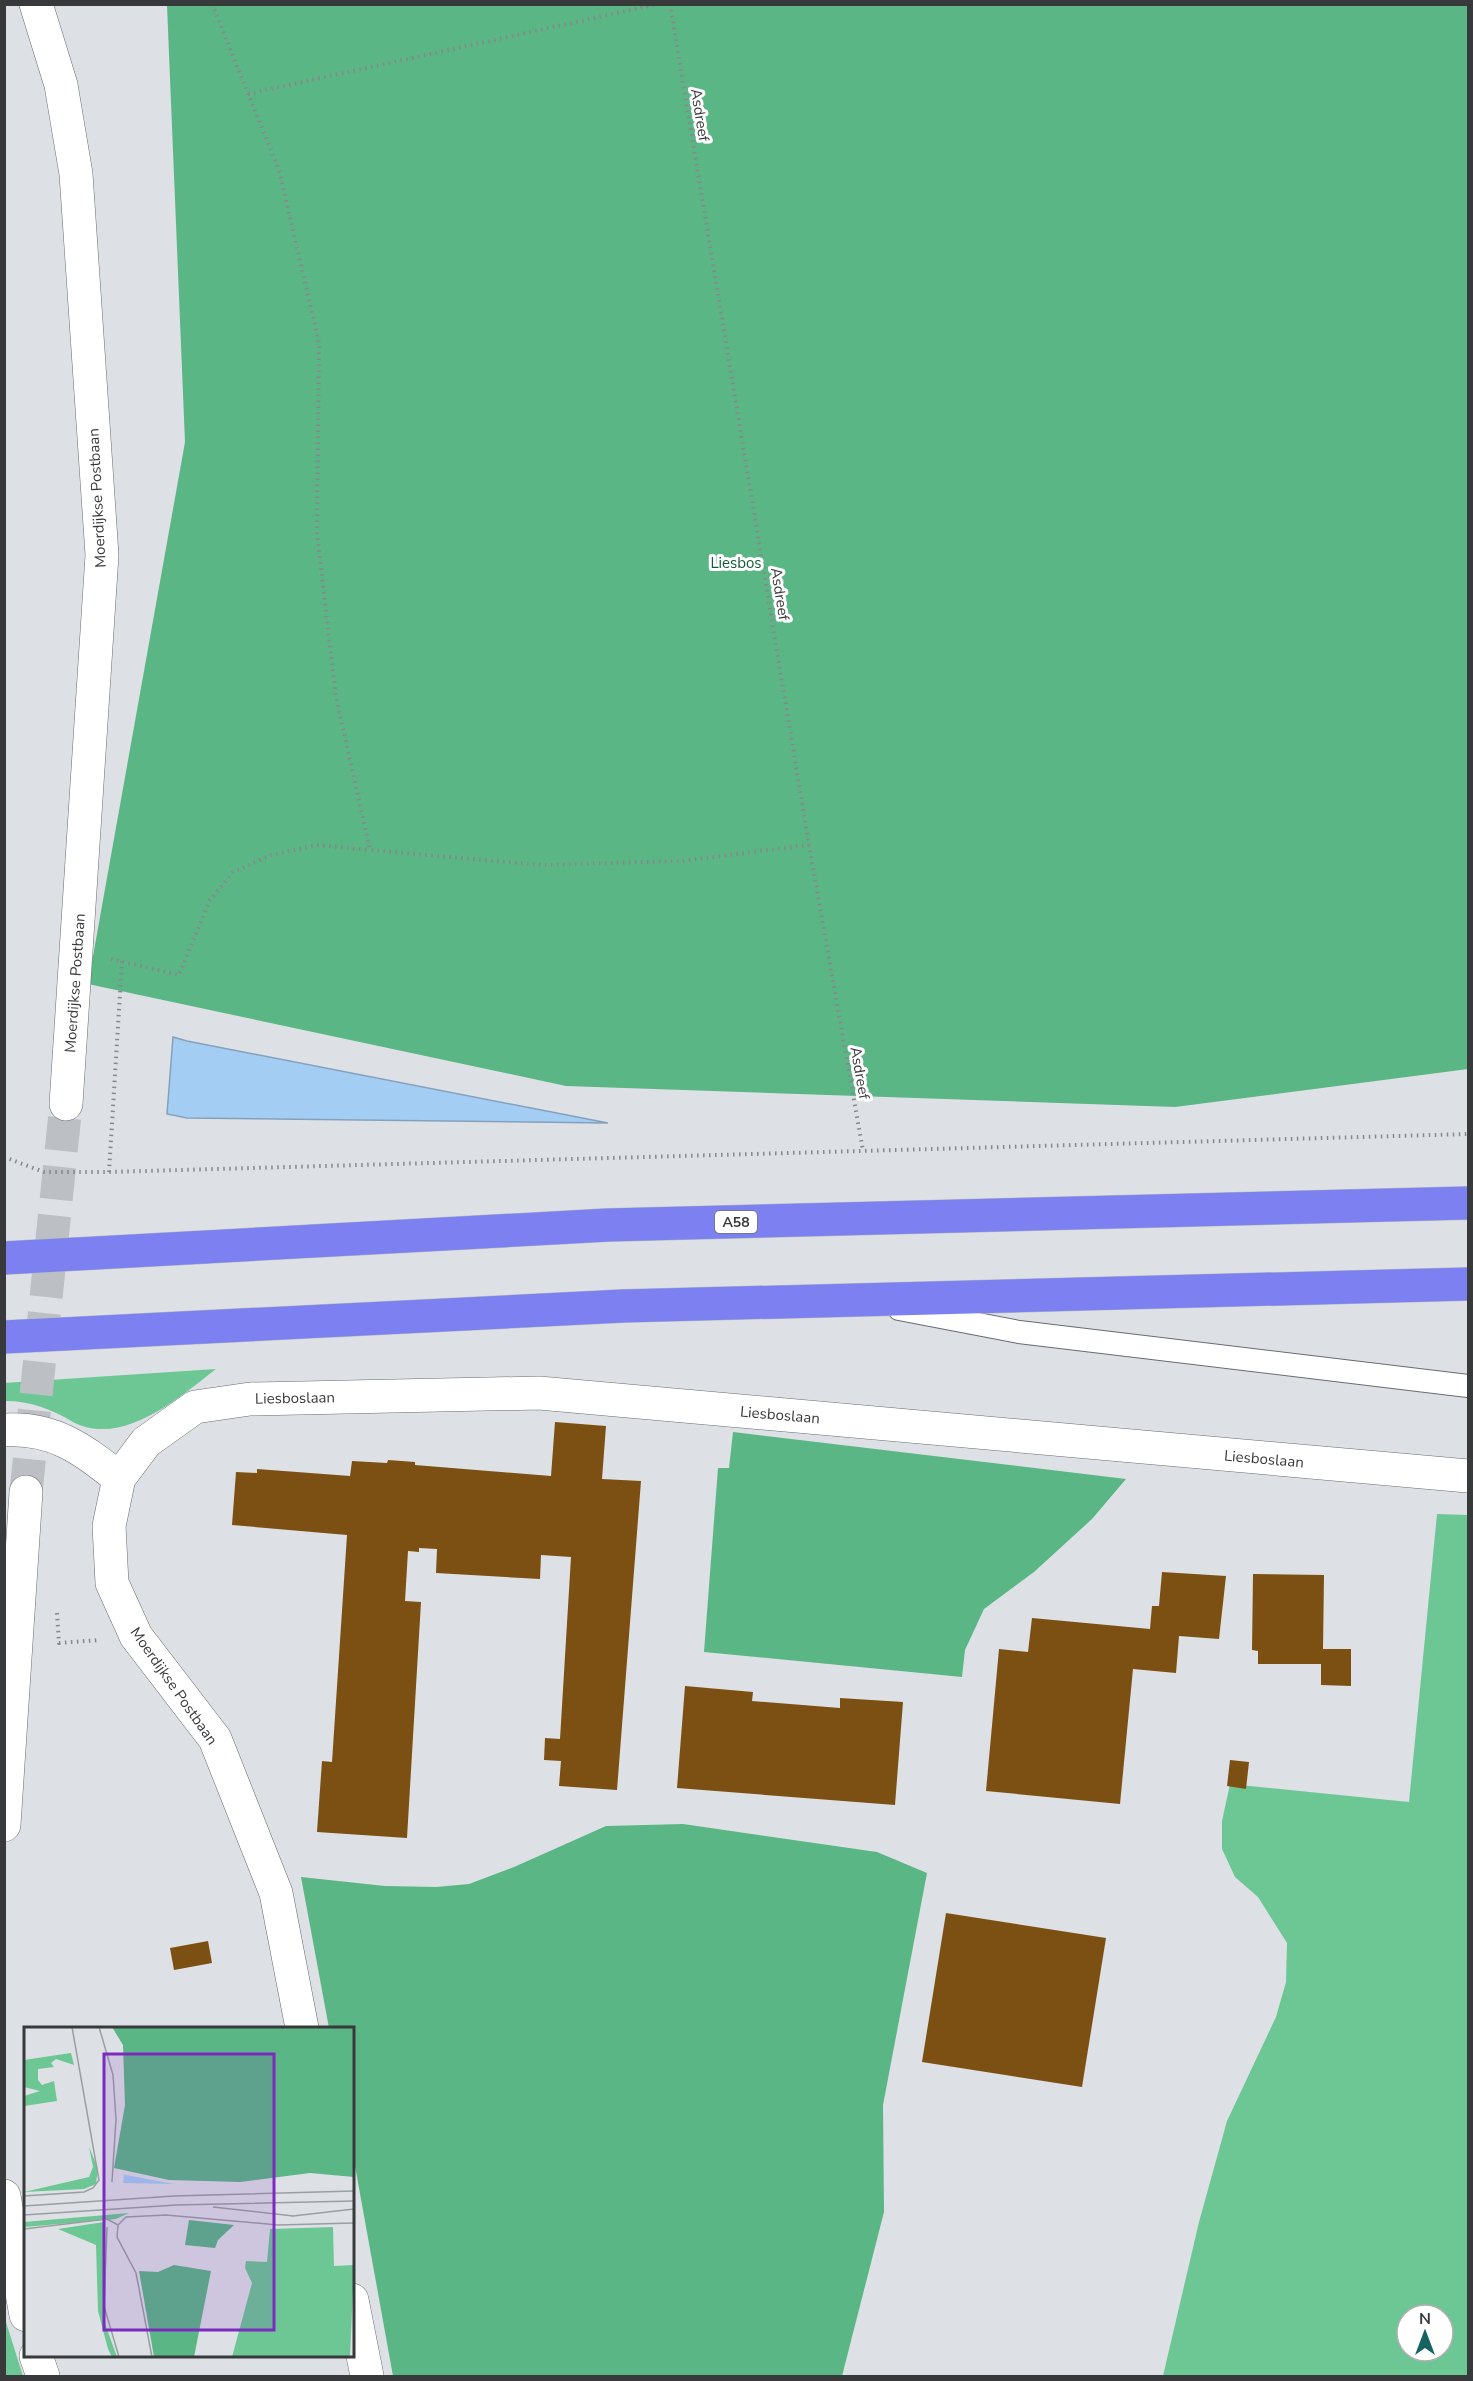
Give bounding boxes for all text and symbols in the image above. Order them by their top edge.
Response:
street label: Asdreef [686,87,714,144]
street label: Moerdijkse Postbaan [83,428,111,568]
park label: Liesbos [710,553,762,573]
street label: Asdreef [766,566,794,623]
street label: Moerdijkse Postbaan [60,913,90,1053]
street label: Asdreef [846,1045,875,1102]
road number: A58 [715,1211,757,1233]
street label: Liesboslaan [255,1387,335,1409]
street label: Liesboslaan [739,1402,821,1428]
street label: Liesboslaan [1223,1446,1305,1472]
street label: Moerdijkse Postbaan [126,1623,222,1749]
inset map [24,2027,354,2357]
north arrow [1395,2303,1455,2363]
text: N [1419,2308,1431,2330]

